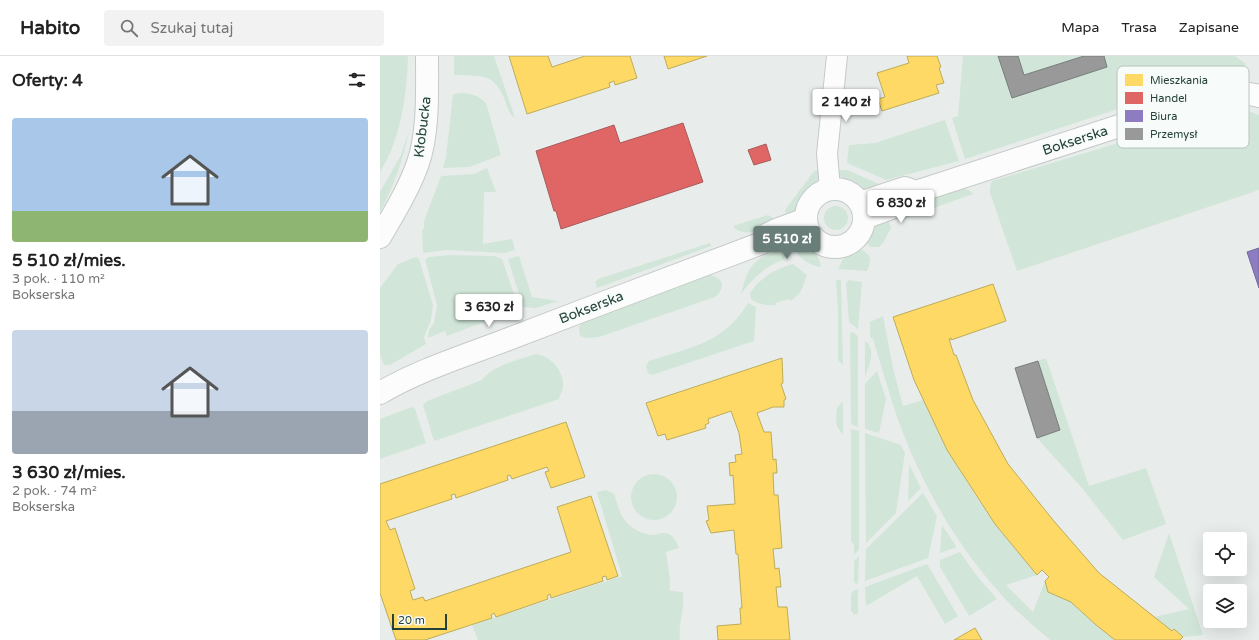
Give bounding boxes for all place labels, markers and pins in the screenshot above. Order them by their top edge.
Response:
pin: 2 140 zł [805,89,887,123]
pin: 6 830 zł [860,190,942,224]
pin: 5 510 zł [746,226,828,260]
pin: 3 630 zł [448,294,530,328]

